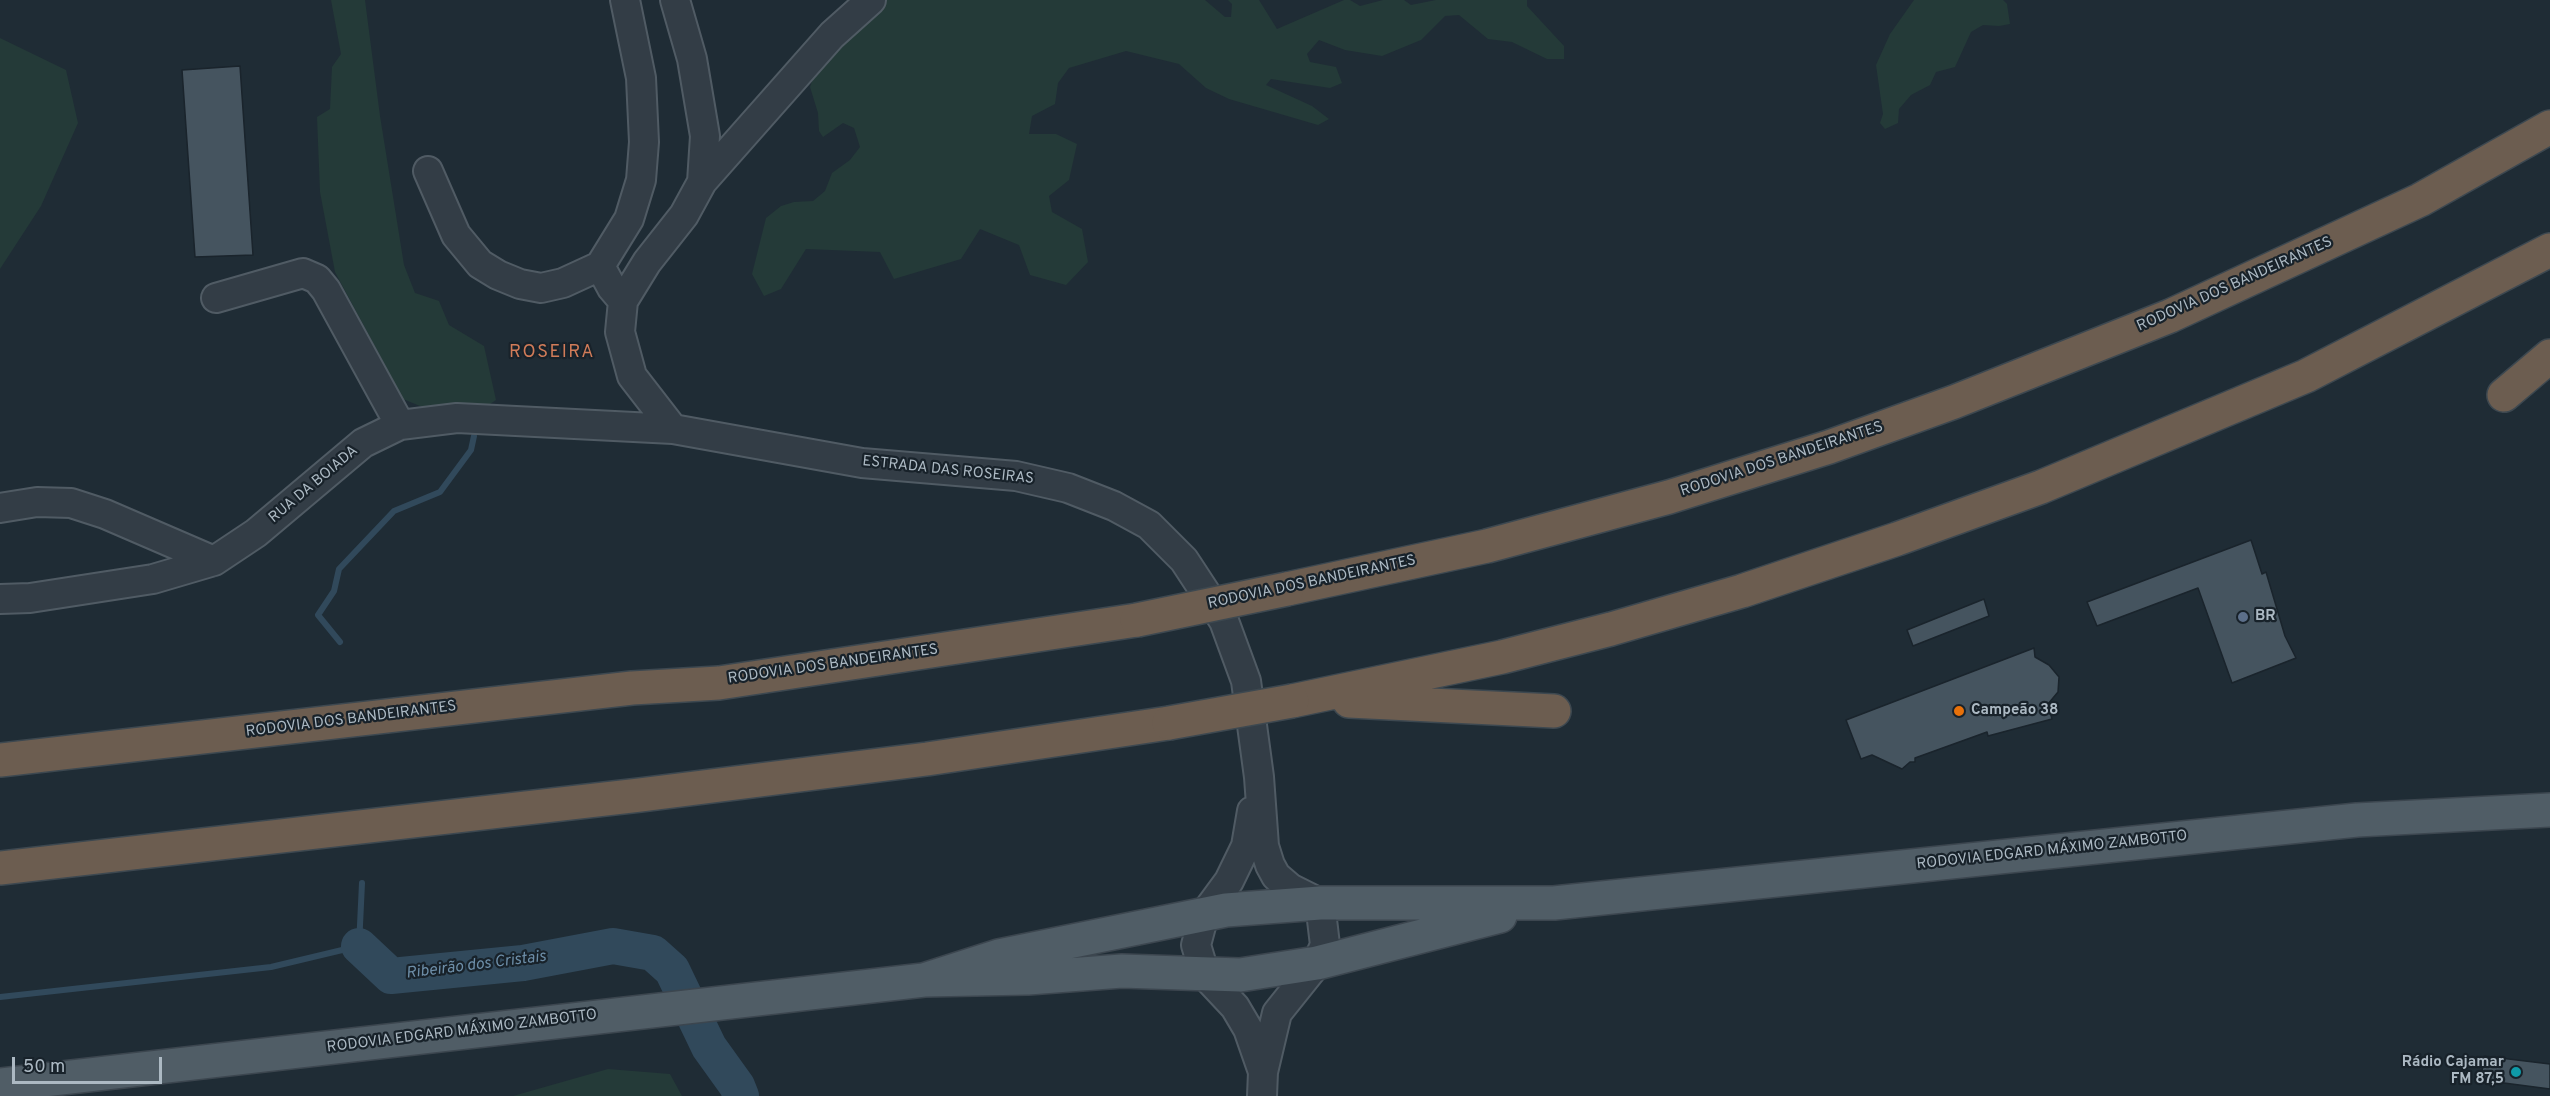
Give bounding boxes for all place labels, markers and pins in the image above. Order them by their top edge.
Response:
place label: BR [2255,608,2276,626]
marker: BR [2236,610,2250,624]
place label: Campeão 38 [1971,702,2058,720]
marker: Campeão 38 [1952,704,1966,718]
place label: Rádio Cajamar FM 87,5 [2402,1054,2504,1089]
marker: Rádio Cajamar FM 87,5 [2509,1065,2523,1079]

